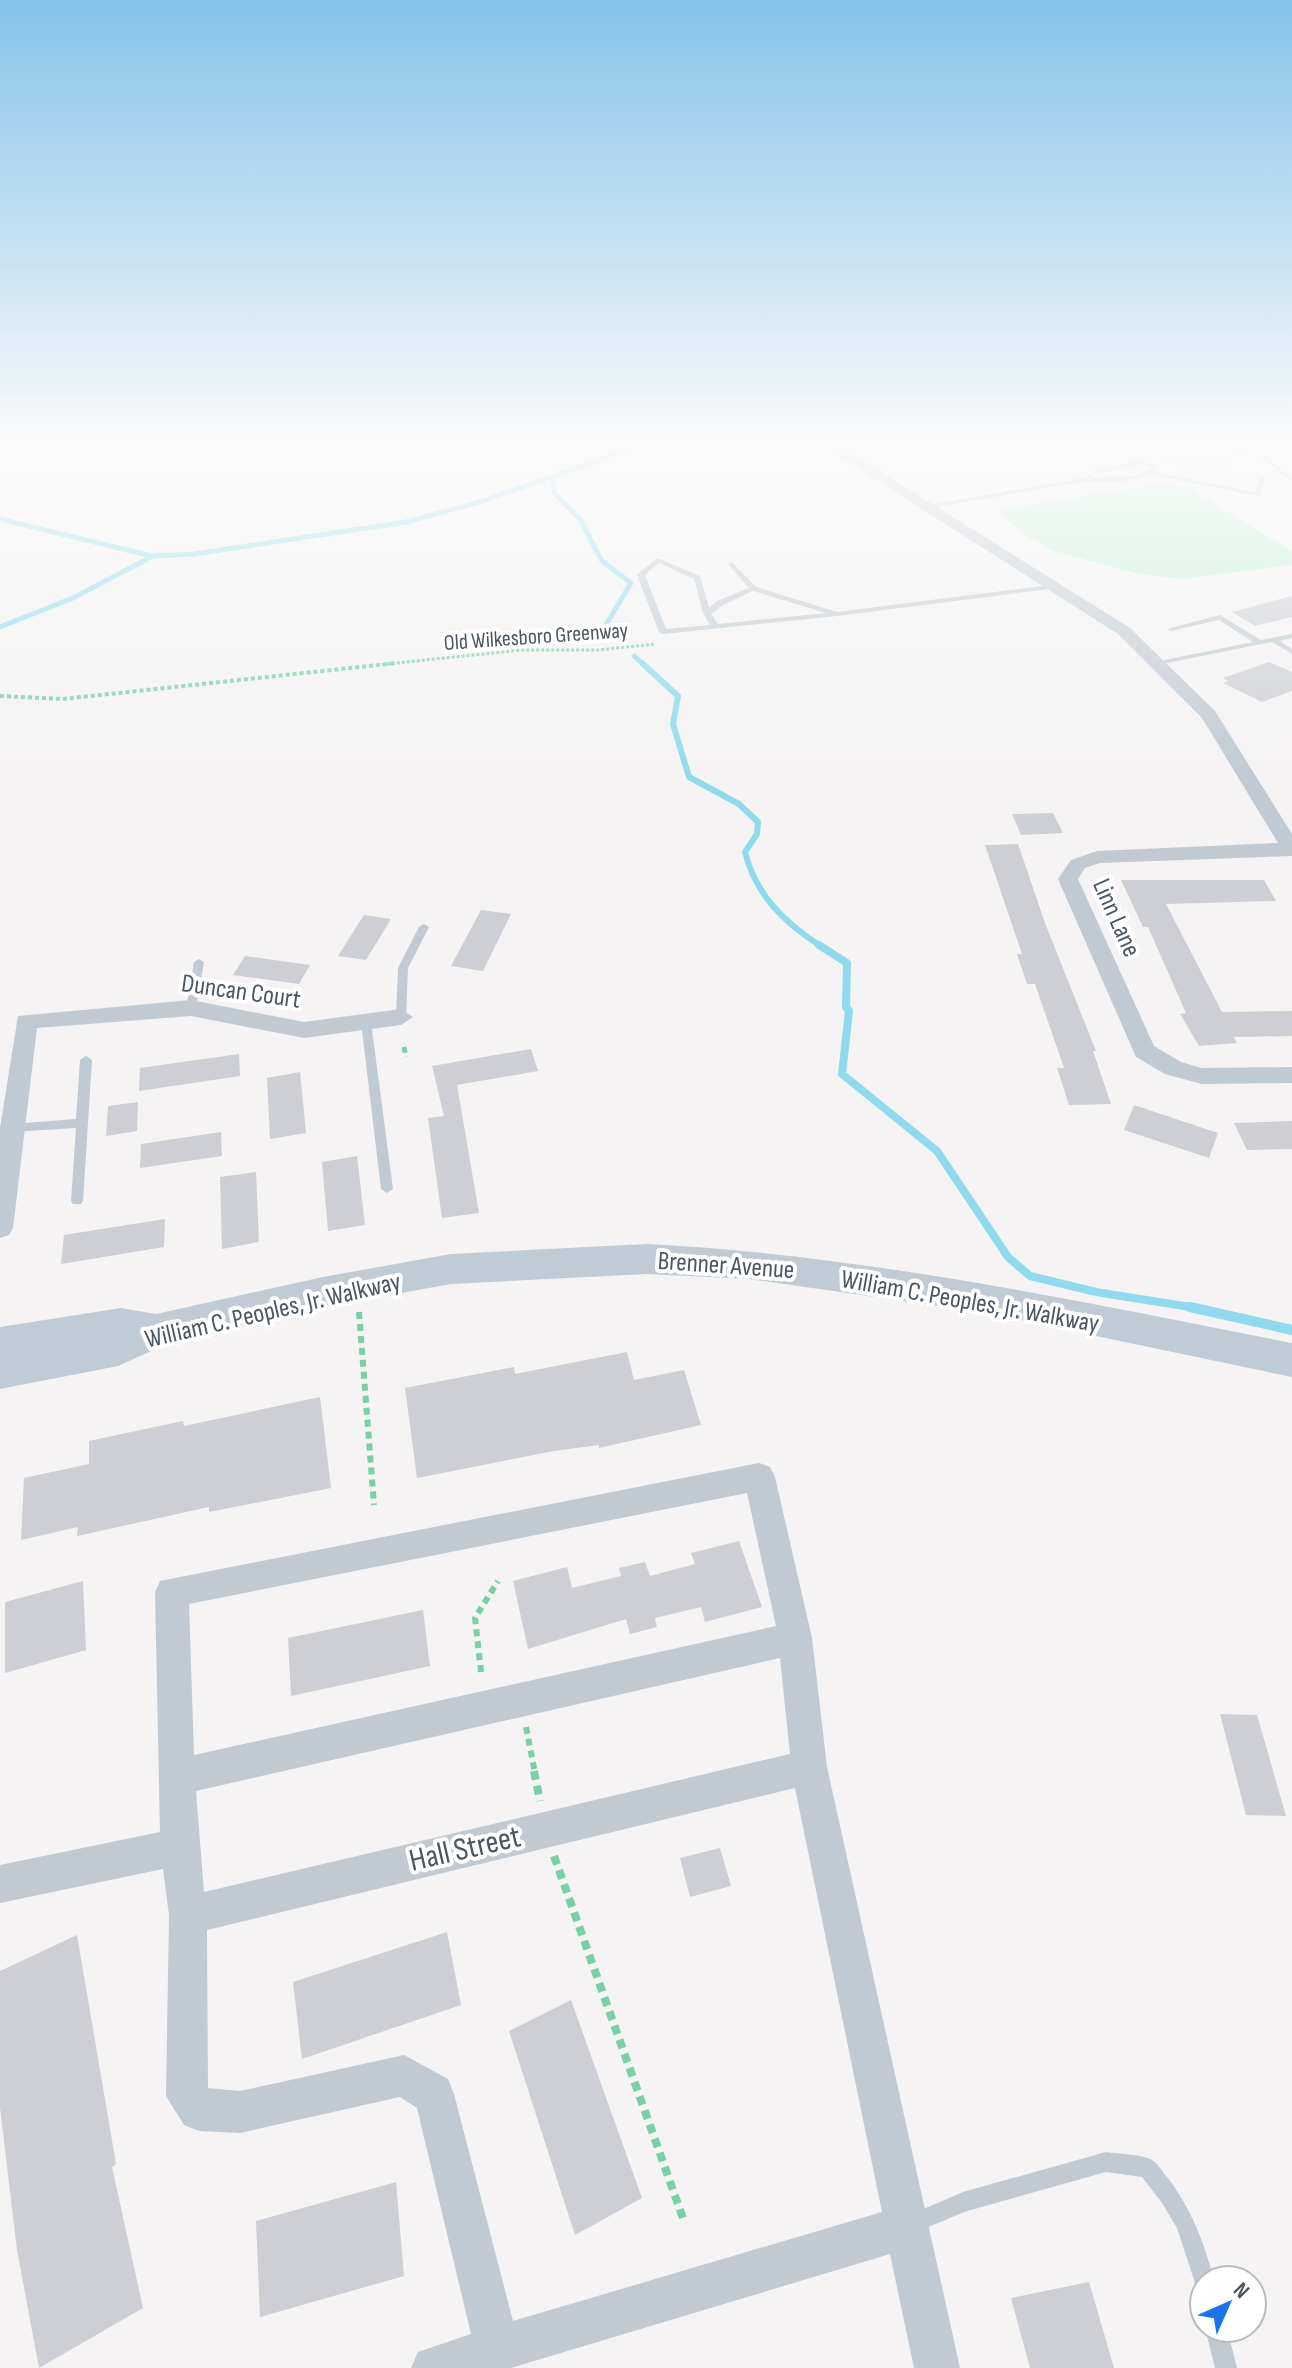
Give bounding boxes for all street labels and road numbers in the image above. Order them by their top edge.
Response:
street label: Old Wilkesboro Greenway [443,617,630,657]
street label: Linn Lane [1085,874,1147,962]
street label: Duncan Court [179,968,303,1016]
street label: Brenner Avenue [657,1246,795,1286]
street label: William C. Peoples, Jr. Walkway [839,1264,1101,1340]
street label: William C. Peoples, Jr. Walkway [142,1266,404,1356]
street label: Hall Street [406,1817,524,1881]

